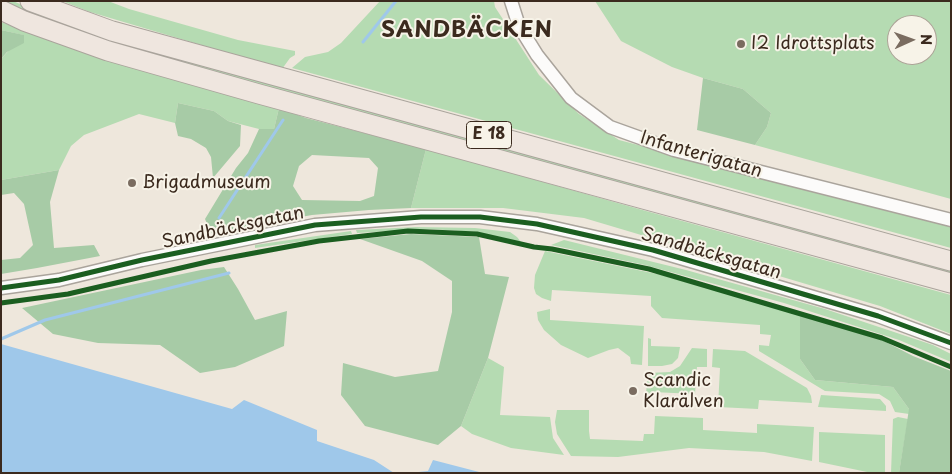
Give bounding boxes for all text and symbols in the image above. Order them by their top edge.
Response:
north arrow [887,15,937,65]
district label: SANDBÄCKEN [379,18,555,44]
place label: I2 Idrottsplats [751,33,875,55]
text: N [916,34,937,45]
marker: I2 Idrottsplats [735,38,747,50]
road number: E 18 [466,122,512,148]
street label: Infanterigatan [638,127,764,183]
place label: Brigadmuseum [142,172,271,194]
marker: Brigadmuseum [126,177,138,189]
street label: Sandbäcksgatan [160,202,306,254]
street label: Sandbäcksgatan [638,224,784,284]
place label: Scandic Klarälven [643,370,723,412]
marker: Scandic Klarälven [627,385,639,397]

